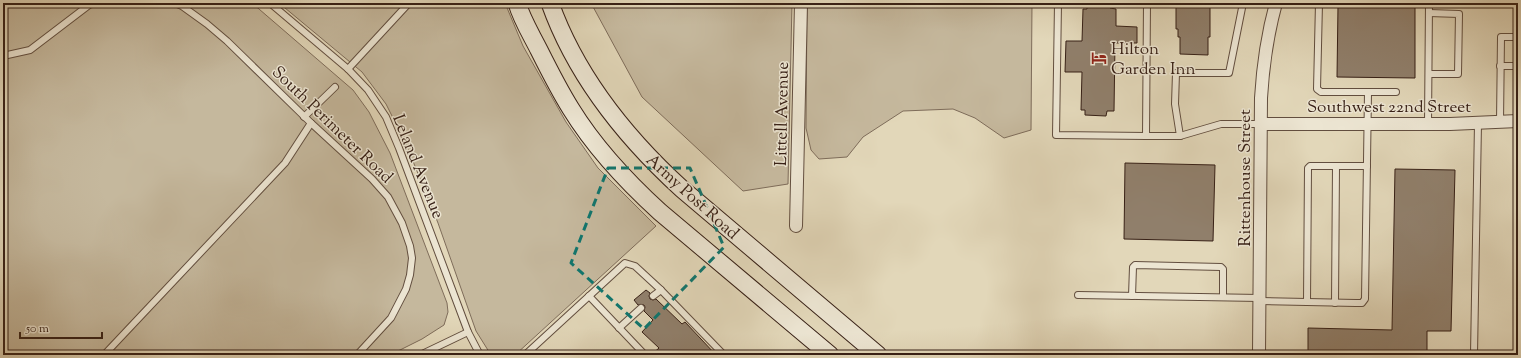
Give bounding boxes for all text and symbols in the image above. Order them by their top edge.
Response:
place label: Hilton Garden Inn [1111,38,1196,82]
hotel icon: Hilton Garden Inn [1090,49,1108,67]
street label: South Perimeter Road [266,61,398,190]
street label: Littell Avenue [770,62,796,166]
street label: Southwest 22nd Street [1307,96,1471,120]
street label: Rittenhouse Street [1234,109,1258,247]
street label: Leland Avenue [385,111,449,223]
street label: Army Post Road [640,149,744,246]
scale bar [20,314,102,340]
text: 50 m [25,320,49,338]

